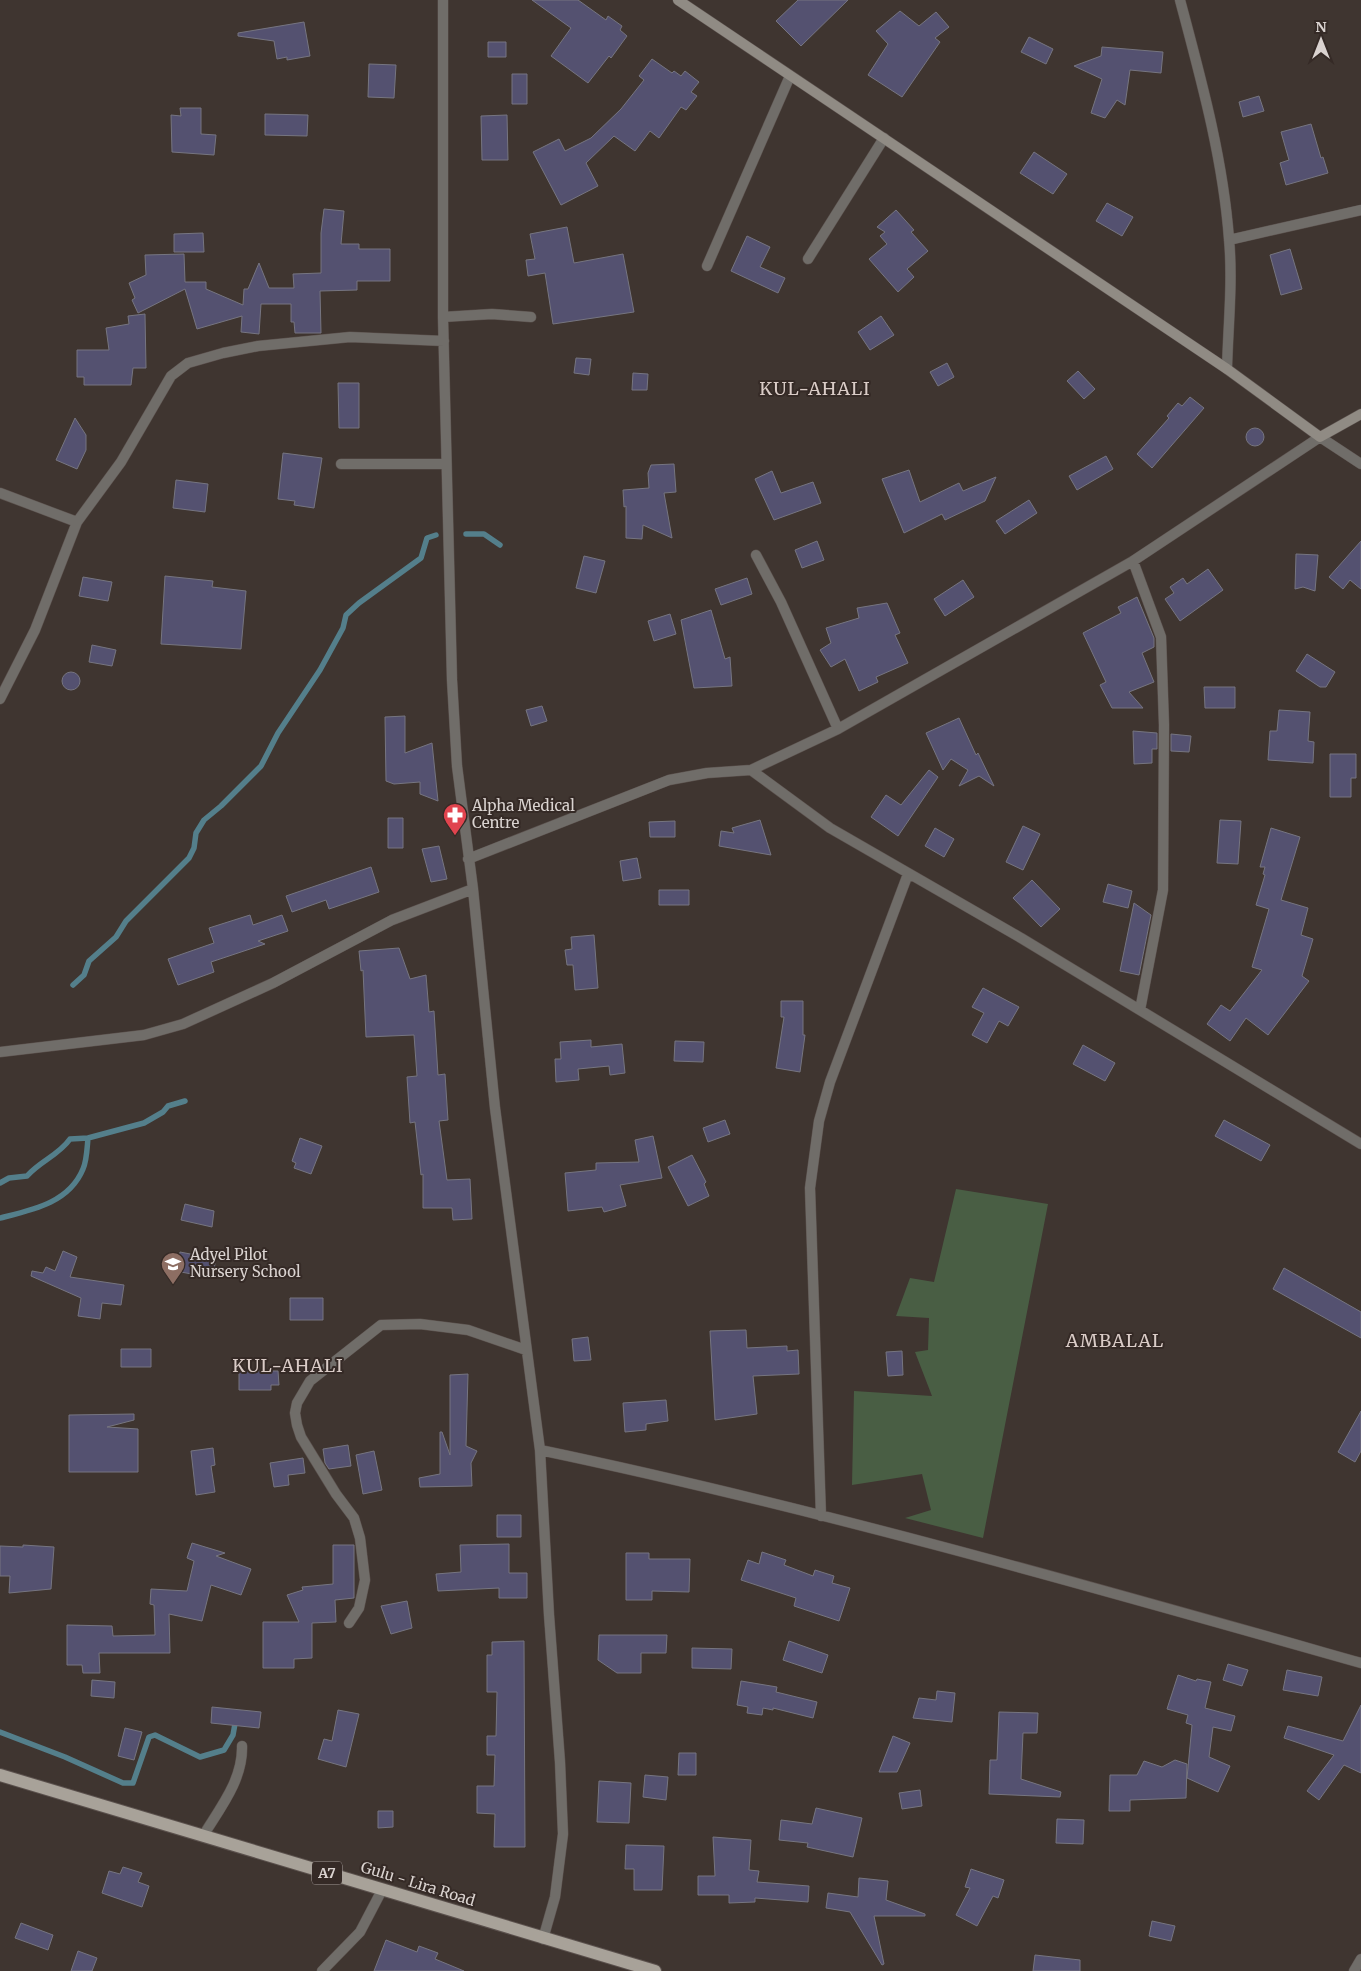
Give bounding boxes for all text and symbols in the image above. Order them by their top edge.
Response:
north arrow [1296,15,1346,65]
text: N [1315,18,1327,36]
district label: KUL-AHALI [759,377,871,400]
place label: Alpha Medical Centre [471,796,575,832]
pharmacy icon: Alpha Medical Centre [442,802,468,836]
place label: Adyel Pilot Nursery School [189,1245,301,1281]
school or university icon: Adyel Pilot Nursery School [160,1251,186,1285]
district label: AMBALAL [1065,1329,1164,1352]
district label: KUL-AHALI [232,1354,344,1377]
street label: Gulu - Lira Road [359,1857,478,1910]
road number: A7 [312,1862,342,1885]

